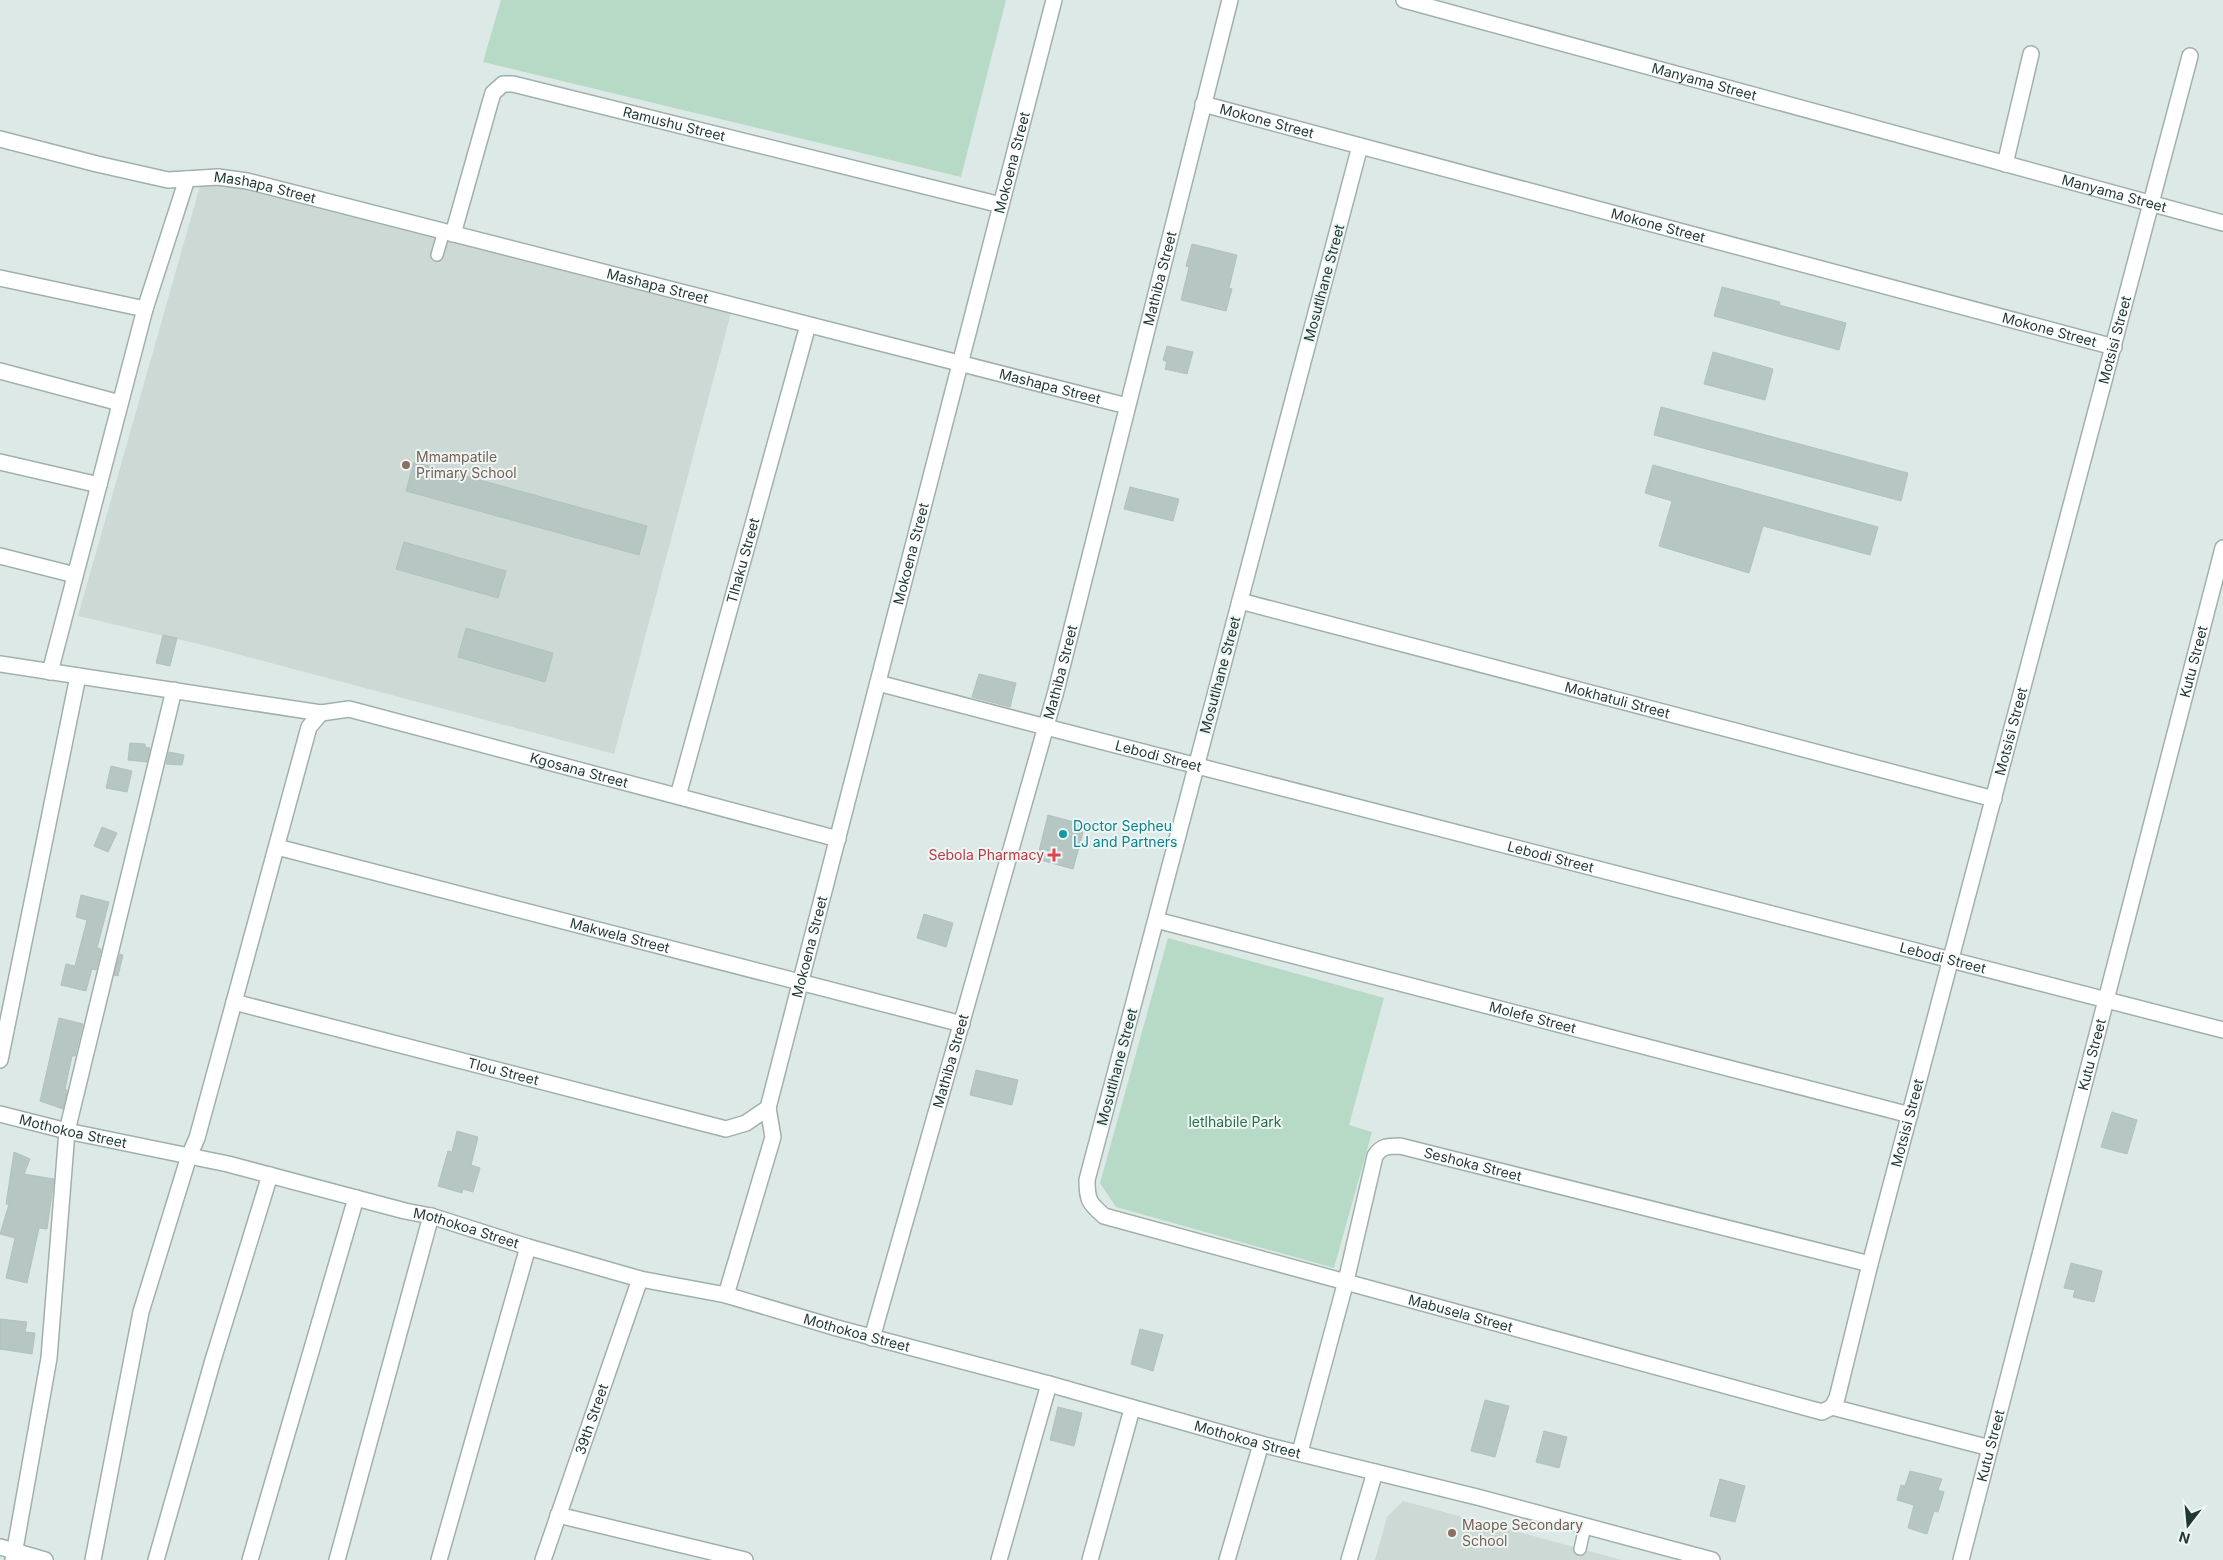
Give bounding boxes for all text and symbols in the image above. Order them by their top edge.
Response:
street label: Manyama Street [1650,59,1759,104]
street label: Mokone Street [1218,100,1316,141]
street label: Ramushu Street [621,103,728,144]
street label: Mokoena Street [990,109,1033,215]
street label: Mashapa Street [213,168,318,206]
street label: Manyama Street [2060,170,2169,215]
street label: Mokone Street [1609,204,1708,246]
street label: Mosutlhane Street [1300,222,1347,343]
street label: Mathiba Street [1139,229,1180,327]
street label: Mashapa Street [605,264,711,307]
street label: Motsisi Street [2094,294,2134,386]
street label: Mokone Street [2001,309,2099,350]
street label: Mashapa Street [997,365,1103,407]
place label: Mmampatile Primary School [416,448,517,481]
marker: Mmampatile Primary School [400,459,412,471]
street label: Mokoena Street [889,500,932,606]
street label: Tlhaku Street [723,516,762,605]
street label: Mosutlhane Street [1196,614,1243,735]
street label: Mathiba Street [1039,623,1080,721]
street label: Kutu Street [2176,623,2211,699]
street label: Mokhatuli Street [1563,678,1672,722]
street label: Motsisi Street [1991,685,2030,777]
street label: Lebodi Street [1113,736,1204,775]
street label: Kgosana Street [528,749,630,791]
place label: Doctor Sepheu LJ and Partners [1073,817,1177,850]
marker: Doctor Sepheu LJ and Partners [1057,828,1069,840]
street label: Lebodi Street [1506,837,1596,876]
place label: Sebola Pharmacy [928,846,1044,863]
marker: Sebola Pharmacy [1048,849,1060,861]
street label: Mokoena Street [788,894,831,1000]
street label: Makwela Street [568,914,672,956]
street label: Lebodi Street [1898,938,1988,977]
street label: Molefe Street [1487,998,1578,1036]
street label: Mosutlhane Street [1093,1006,1140,1127]
street label: Mathiba Street [929,1012,972,1110]
street label: Kutu Street [2074,1016,2109,1092]
street label: Tlou Street [466,1054,541,1088]
street label: Motsisi Street [1887,1077,1927,1169]
street label: Mothokoa Street [18,1110,129,1151]
park label: letlhabile Park [1188,1113,1282,1130]
street label: Seshoka Street [1422,1143,1524,1184]
street label: Mothokoa Street [412,1204,522,1252]
street label: Mabusela Street [1406,1290,1515,1335]
street label: Mothokoa Street [802,1310,912,1355]
street label: 39th Street [571,1381,611,1457]
street label: Kutu Street [1973,1407,2008,1483]
street label: Mothokoa Street [1192,1417,1303,1462]
north arrow [2163,1500,2213,1550]
place label: Maope Secondary School [1462,1516,1583,1549]
marker: Maope Secondary School [1446,1527,1458,1539]
text: N [2177,1528,2192,1548]

